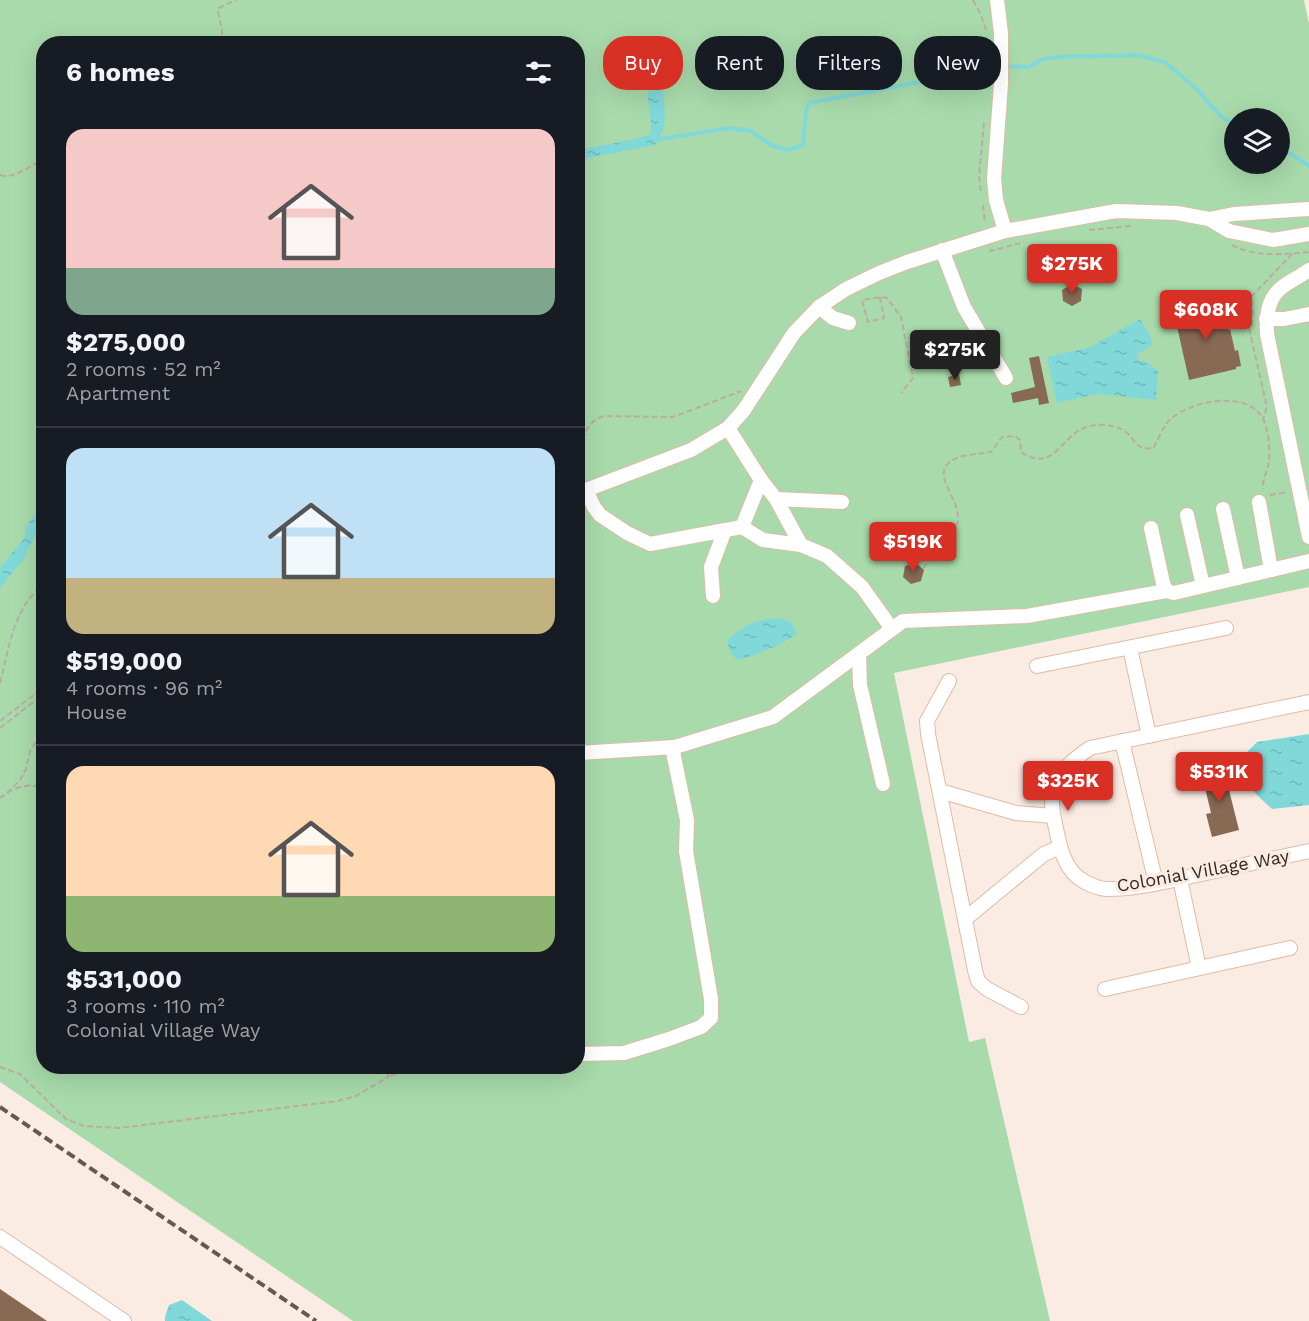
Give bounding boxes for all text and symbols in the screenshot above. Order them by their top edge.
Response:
chip: Buy [603,36,683,90]
chip: Rent [695,36,784,90]
chip: Filters [796,36,902,90]
chip: New [914,36,1001,90]
icon: filters [522,56,555,89]
text: 6 homes [66,57,175,87]
map controls [1224,108,1290,174]
button: layers [1224,108,1290,174]
icon: home [257,168,365,276]
pin: $275K [1030,244,1114,295]
text: $275K [1041,251,1103,275]
pin: $608K [1164,290,1248,341]
text: $608K [1174,297,1238,321]
text: $275,000 [66,327,186,357]
pin: $275K [913,330,997,381]
text: $275K [924,337,986,361]
text: 2 rooms · 52 m² [66,357,221,381]
text: Apartment [66,381,170,405]
icon: home [257,487,365,595]
pin: $519K [871,522,955,573]
text: $519K [883,529,943,553]
text: $519,000 [66,646,182,676]
text: 4 rooms · 96 m² [66,676,222,700]
text: House [66,700,127,724]
pin: $531K [1177,752,1261,803]
text: $531K [1190,759,1248,783]
pin: $325K [1026,761,1110,812]
text: $325K [1037,768,1099,792]
icon: home [257,805,365,913]
street label: Colonial Village Way [1115,845,1292,896]
text: $531,000 [66,964,182,994]
text: 3 rooms · 110 m² [66,994,225,1018]
text: Colonial Village Way [66,1018,260,1042]

